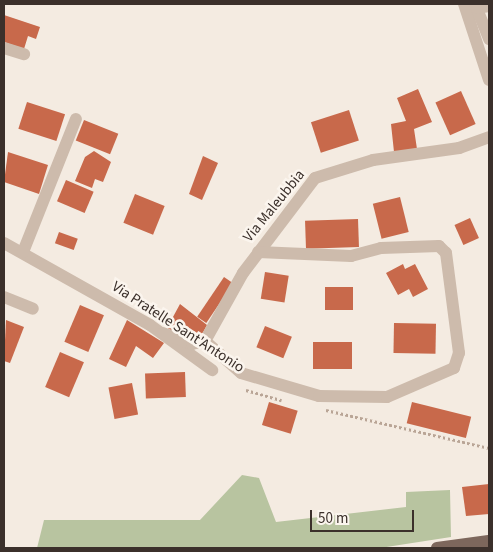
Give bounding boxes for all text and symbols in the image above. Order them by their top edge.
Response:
street label: Via Maleubbia [239,166,309,246]
street label: Via Pratelle Sant'Antonio [108,277,248,377]
scale bar [313,500,417,532]
text: 50 m [318,508,348,529]

